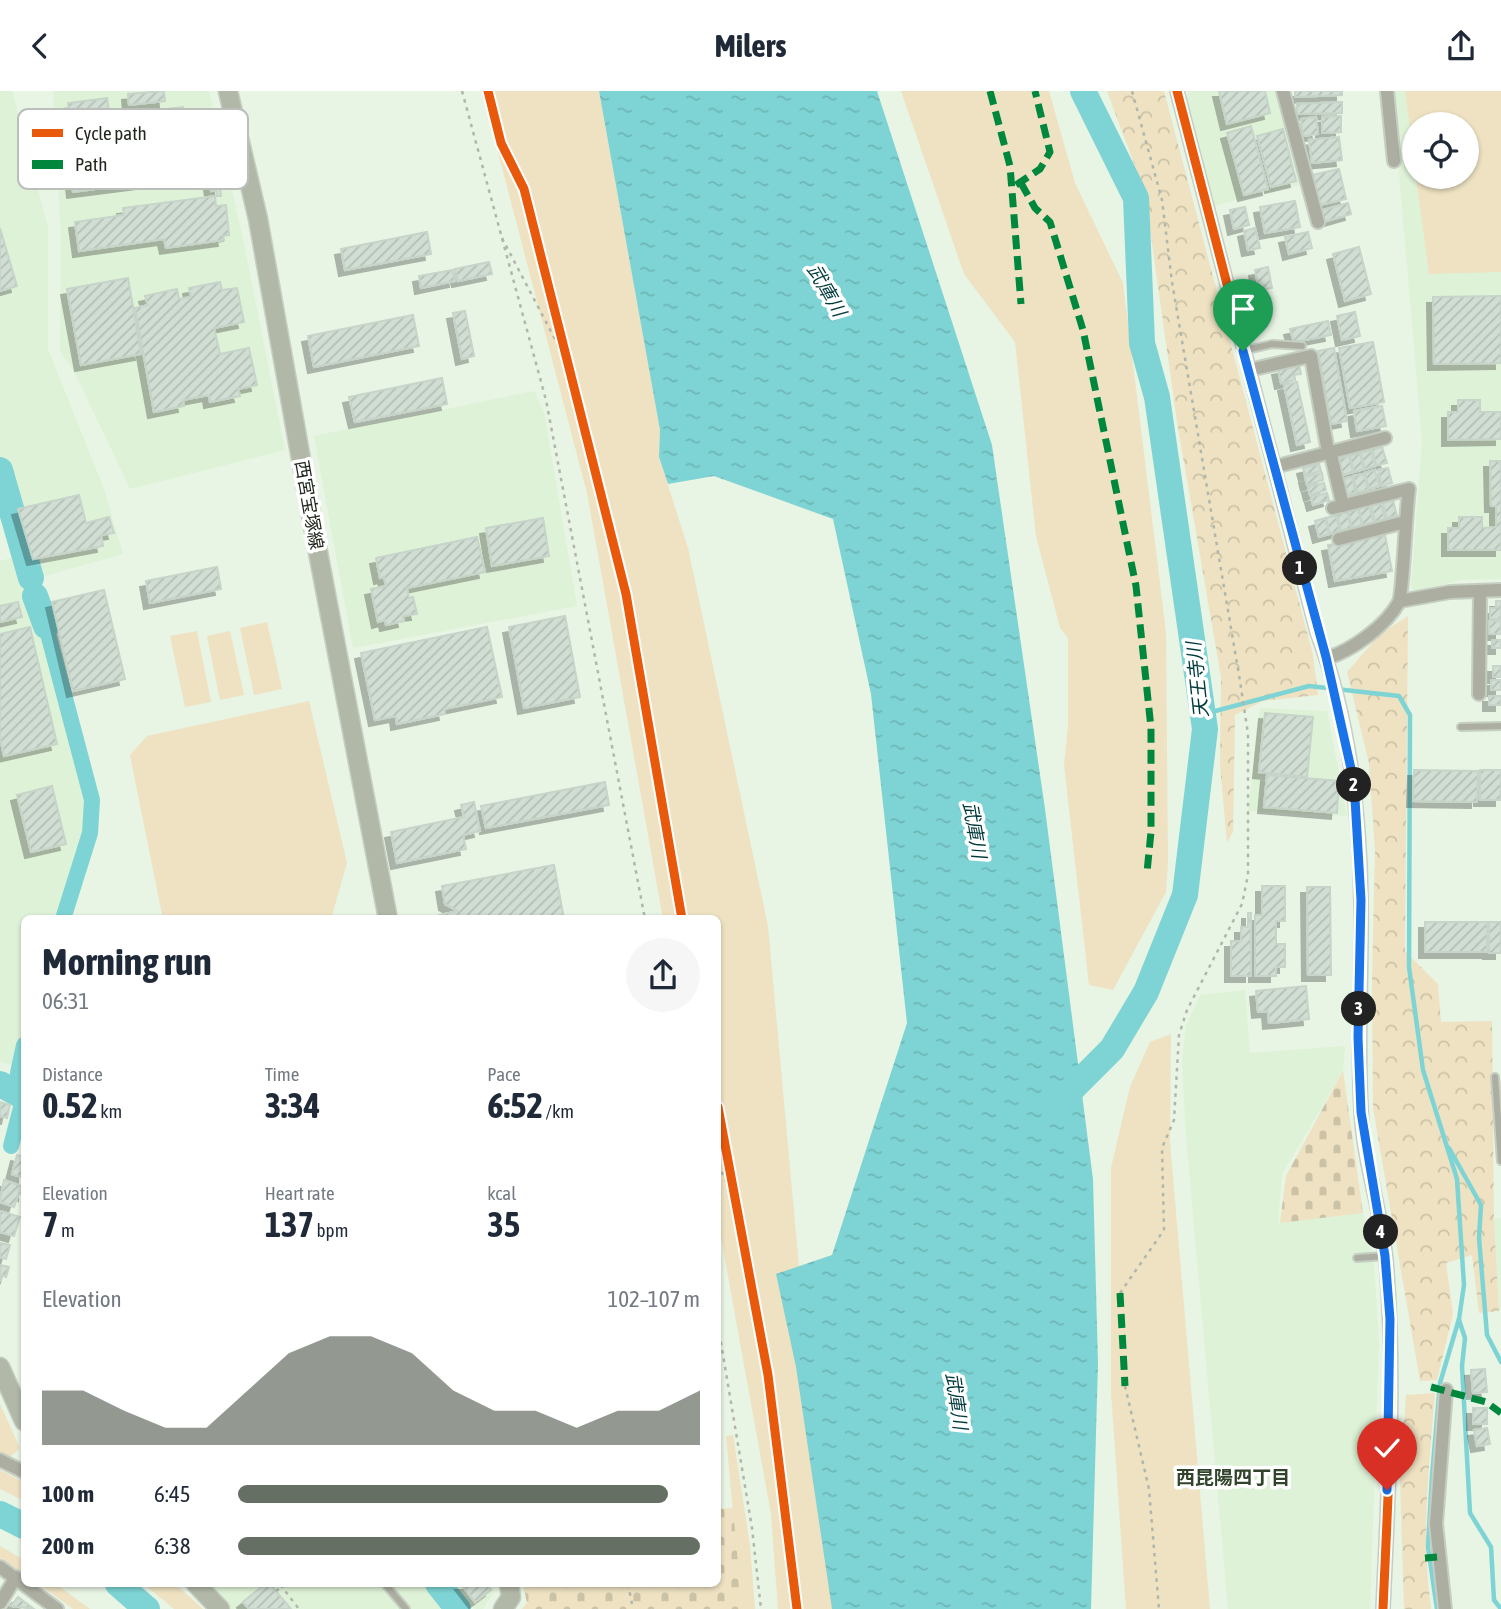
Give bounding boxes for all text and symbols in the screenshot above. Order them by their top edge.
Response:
icon: back [21,27,59,65]
text: Milers [714,27,787,64]
icon: share [1442,27,1480,65]
legend [18,109,248,189]
map controls [1402,112,1479,189]
button: locate [1402,112,1479,189]
text: Cycle path [75,122,147,144]
text: Path [75,153,107,175]
water label: 武庫川 [803,260,852,322]
pin [1213,279,1273,351]
icon: arrive [1224,290,1262,328]
street label: 西宮宝塚線 [291,459,328,551]
pin: 1 [1282,551,1318,585]
text: 1 [1295,556,1304,578]
water label: 天王寺川 [1182,639,1212,719]
pin: 2 [1336,767,1372,803]
text: 2 [1349,773,1358,795]
water label: 武庫川 [959,800,991,862]
button: share [626,938,700,1012]
text: Morning run [42,940,212,983]
text: 06:31 [42,988,89,1014]
pin: 3 [1342,991,1376,1027]
text: 3 [1354,997,1363,1019]
text: Distance [42,1063,103,1085]
text: Time [265,1063,299,1085]
text: Pace [487,1063,521,1085]
text: 0.52 [42,1085,98,1125]
text: 3:34 [265,1085,320,1125]
text: 6:52 [487,1085,543,1125]
text: km [98,1100,122,1122]
text: /km [543,1100,574,1122]
text: Elevation [42,1182,108,1204]
text: Heart rate [265,1182,335,1204]
text: kcal [487,1182,516,1204]
text: 7 [42,1204,58,1244]
text: 137 [265,1204,314,1244]
text: 35 [487,1204,520,1244]
pin: 4 [1364,1215,1398,1249]
text: m [58,1219,75,1241]
text: bpm [314,1219,348,1241]
text: 4 [1376,1220,1385,1242]
text: Elevation [42,1286,122,1312]
text: 102–107 m [607,1286,700,1312]
water label: 武庫川 [942,1371,972,1433]
pin [1357,1418,1417,1490]
icon: check [1368,1429,1406,1467]
district label: 西昆陽四丁目 [1176,1466,1290,1488]
text: 100 m [42,1481,94,1507]
text: 6:45 [154,1481,191,1507]
text: 200 m [42,1533,94,1559]
text: 6:38 [154,1533,191,1559]

